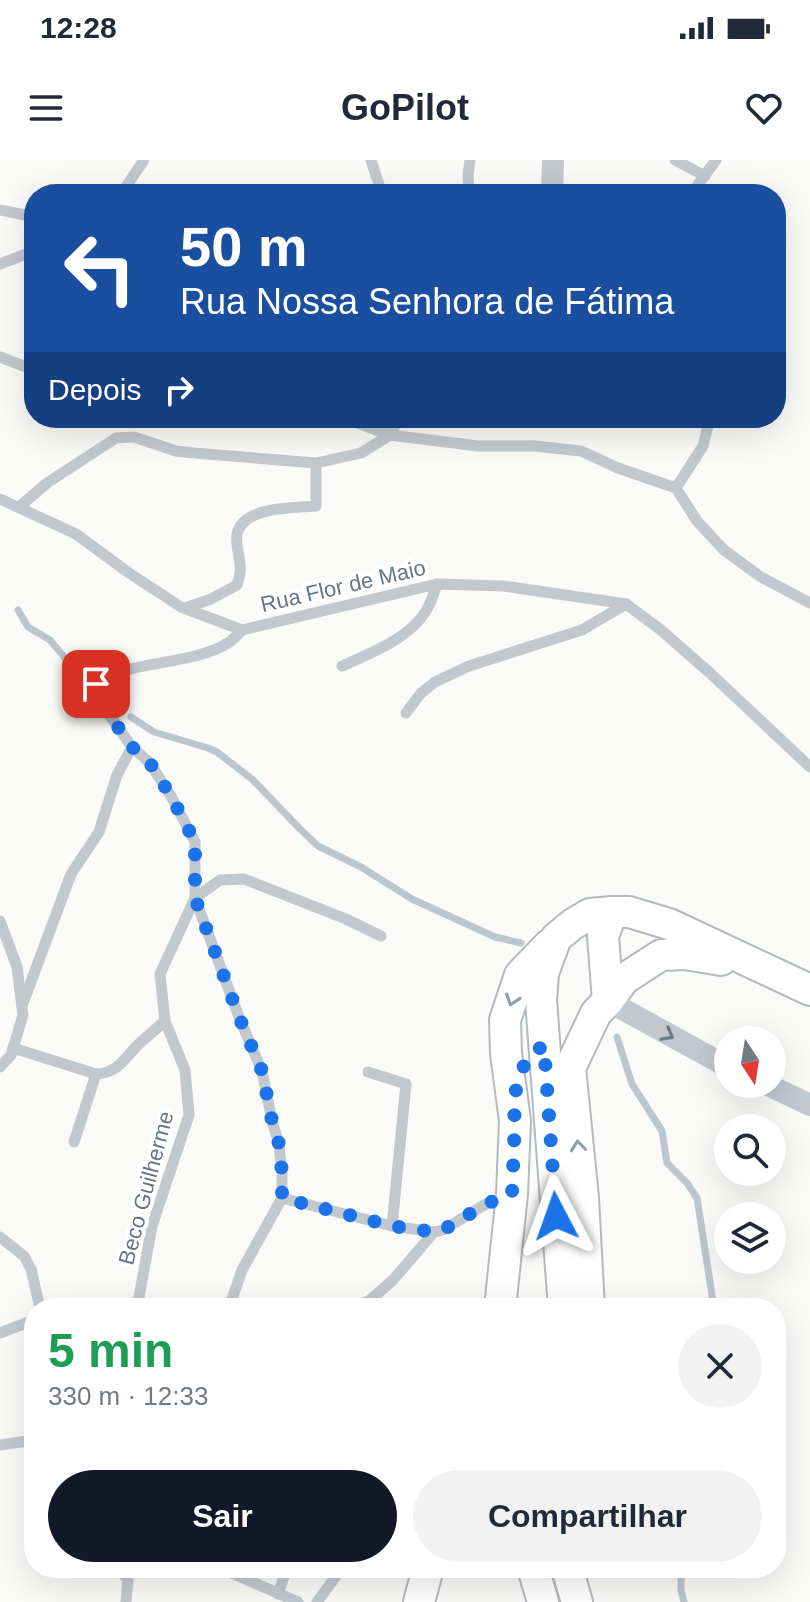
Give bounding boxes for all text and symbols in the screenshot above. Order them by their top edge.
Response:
text: 12:28 [40,11,117,44]
icon: menu [24,86,68,130]
icon: heart [742,86,786,130]
text: GoPilot [341,87,469,128]
text: 50 m [180,215,308,278]
icon: left [48,216,152,320]
text: Rua Nossa Senhora de Fátima [180,281,674,322]
icon: right [157,368,201,412]
text: Depois [48,373,141,406]
street label: Rua Flor de Maio [258,555,428,617]
pin [62,650,130,718]
icon: arrive [74,662,118,706]
one-way arrow [505,992,521,1006]
one-way arrow [660,1025,674,1040]
north arrow [714,1026,786,1098]
map controls [714,1026,786,1274]
street label: Beco Guilherme [114,1109,178,1267]
button: search [714,1114,786,1186]
one-way arrow [569,1139,586,1152]
position arrow [514,1174,598,1258]
button: layers [714,1202,786,1274]
text: 5 min [48,1324,173,1377]
button: close [678,1324,762,1408]
text: 330 m · 12:33 [48,1381,208,1411]
button: Sair [48,1470,397,1562]
button: Compartilhar [413,1470,762,1562]

